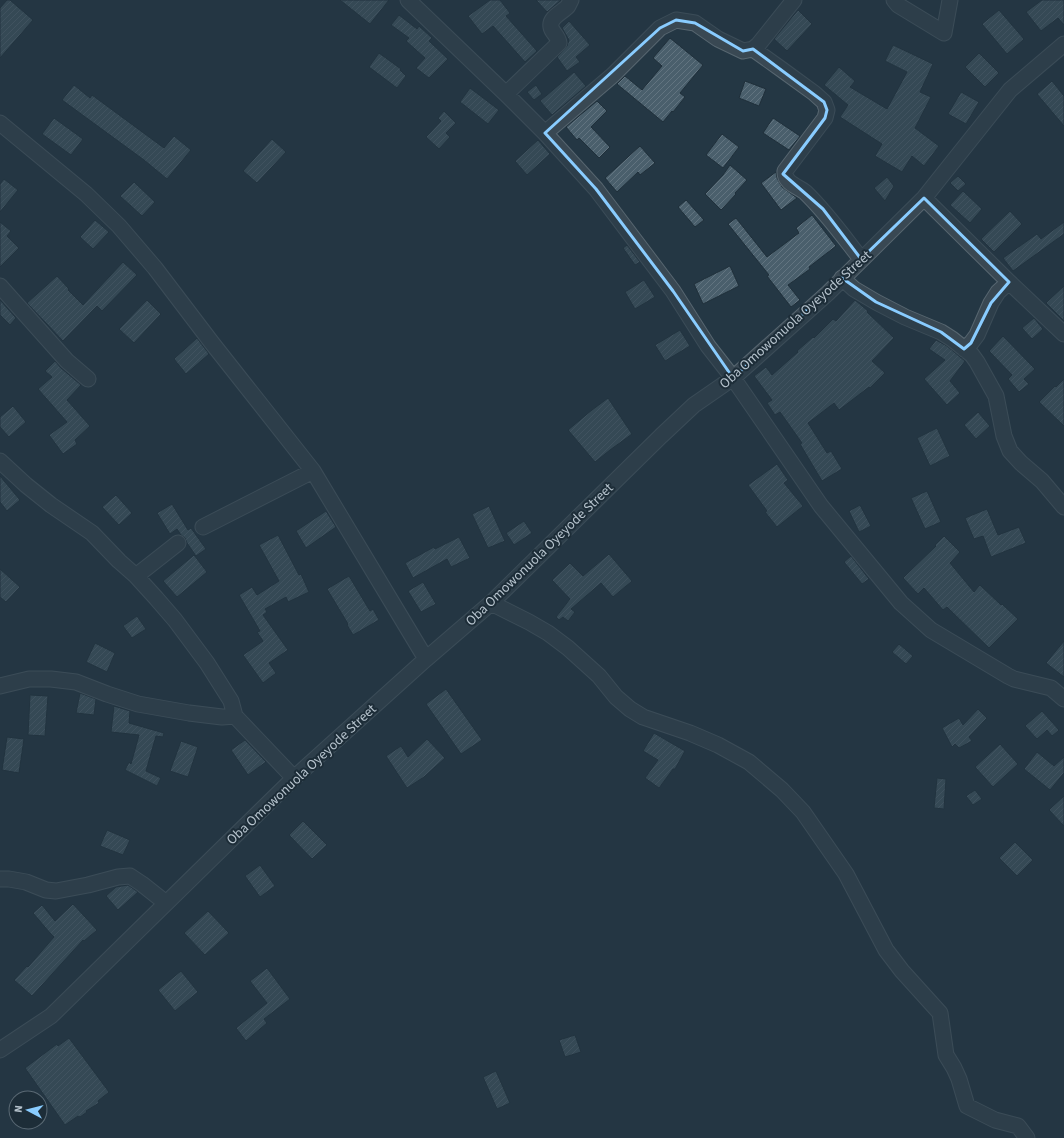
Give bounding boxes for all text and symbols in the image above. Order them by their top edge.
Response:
street label: Oba Omowonuola Oyeyode Street [715,246,876,394]
street label: Oba Omowonuola Oyeyode Street [461,478,618,631]
street label: Oba Omowonuola Oyeyode Street [222,700,381,850]
north arrow [8,1090,48,1130]
text: N [11,1104,26,1113]

